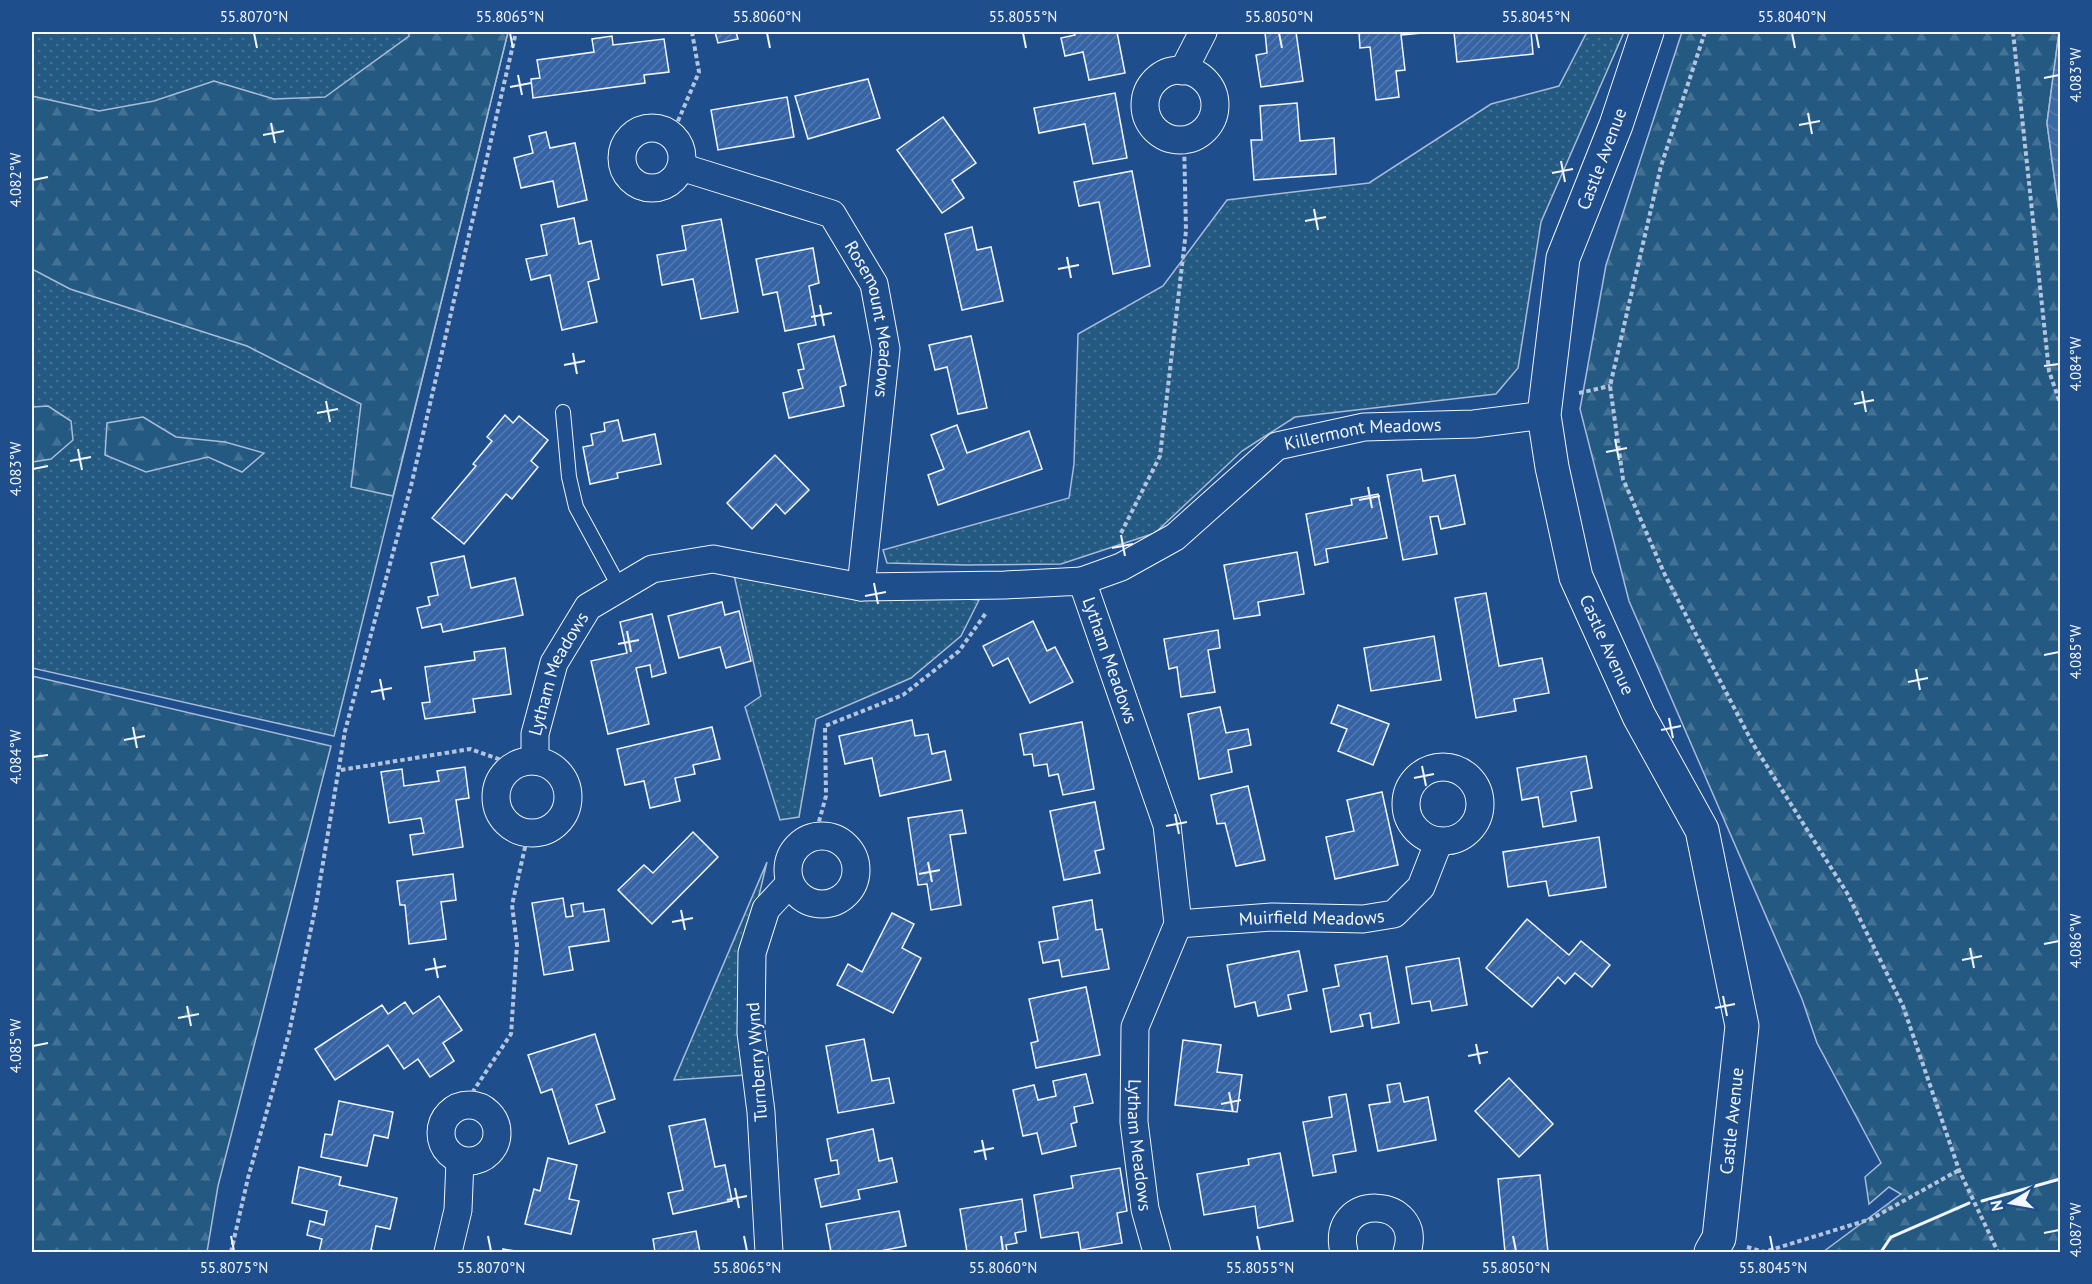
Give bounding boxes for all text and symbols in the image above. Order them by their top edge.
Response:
text: 55.8070°N [220,7,288,26]
text: 55.8065°N [476,7,544,26]
text: 55.8060°N [733,7,801,26]
text: 55.8055°N [989,7,1057,26]
text: 55.8050°N [1245,7,1313,26]
text: 55.8045°N [1502,7,1570,26]
text: 55.8040°N [1758,7,1826,26]
text: 4.083°W [2066,47,2085,102]
street label: Castle Avenue [1572,105,1632,213]
text: 4.082°W [6,152,25,207]
street label: Rosemount Meadows [840,236,898,399]
text: 4.084°W [2066,336,2085,391]
street label: Killermont Meadows [1282,413,1442,455]
text: 4.083°W [6,441,25,496]
street label: Castle Avenue [1575,591,1640,698]
street label: Lytham Meadows [1077,594,1143,727]
street label: Lytham Meadows [523,607,593,738]
text: 4.085°W [2066,624,2085,679]
text: 4.084°W [6,729,25,784]
street label: Muirfield Meadows [1238,904,1386,930]
text: 4.086°W [2066,913,2085,968]
street label: Turnberry Wynd [741,1002,772,1122]
text: 4.085°W [6,1018,25,1073]
street label: Castle Avenue [1714,1066,1749,1176]
street label: Lytham Meadows [1123,1079,1157,1212]
north arrow [1981,1173,2041,1233]
text: N [1985,1199,2007,1213]
text: 4.087°W [2066,1202,2085,1257]
text: 55.8075°N [200,1258,268,1277]
text: 55.8070°N [457,1258,525,1277]
text: 55.8065°N [713,1258,781,1277]
text: 55.8060°N [969,1258,1037,1277]
text: 55.8055°N [1226,1258,1294,1277]
text: 55.8050°N [1482,1258,1550,1277]
text: 55.8045°N [1739,1258,1807,1277]

